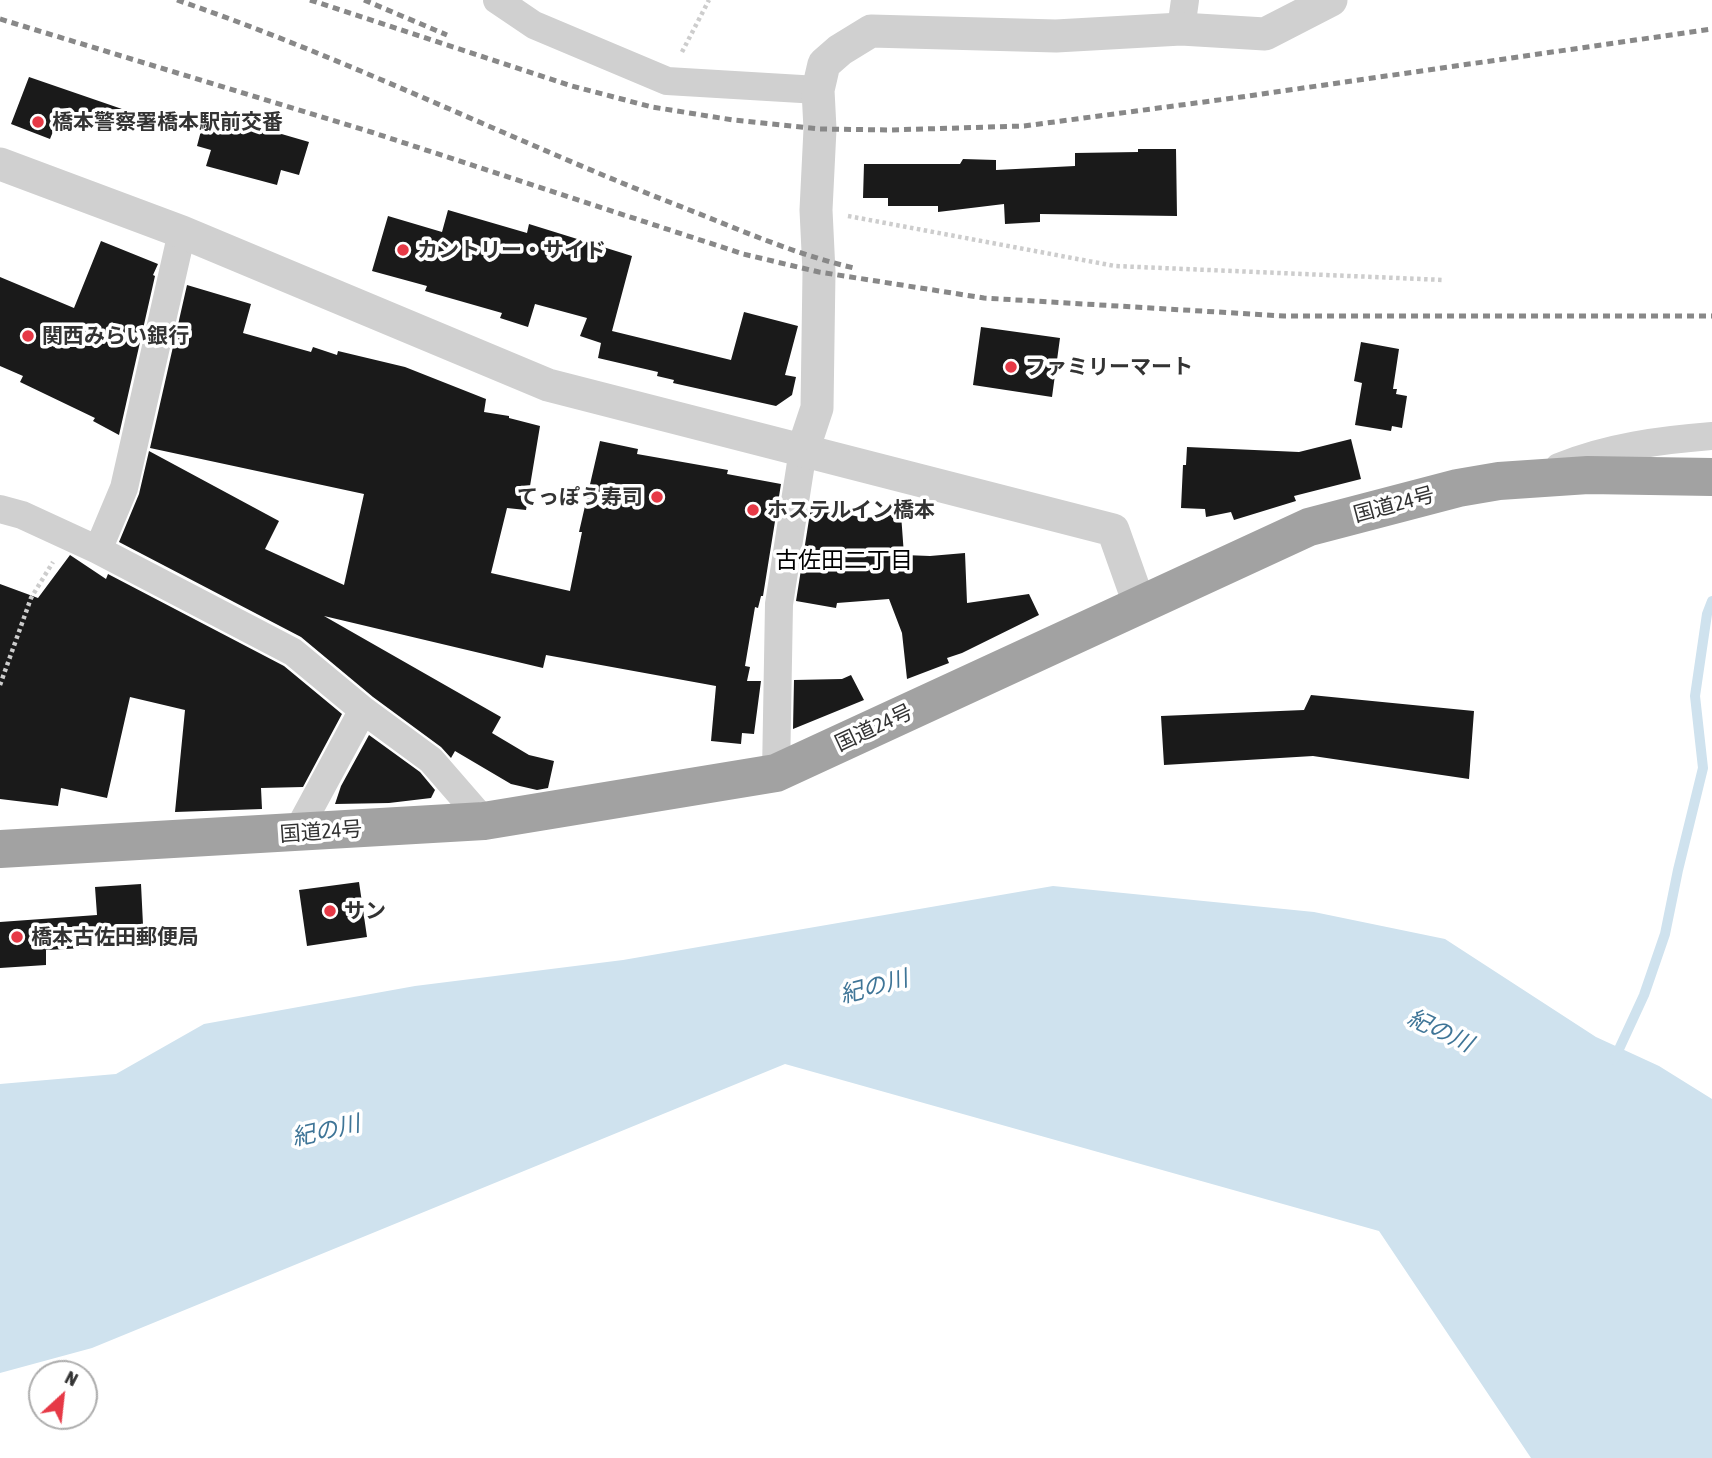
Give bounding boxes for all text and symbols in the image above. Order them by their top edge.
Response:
place label: 橋本警察署橋本駅前交番 [52,109,283,135]
marker: 橋本警察署橋本駅前交番 [30,114,46,130]
place label: カントリー・サイド [417,237,606,263]
marker: カントリー・サイド [395,242,411,258]
place label: 関西みらい銀行 [42,323,189,349]
marker: 関西みらい銀行 [20,328,36,344]
place label: ファミリーマート [1025,354,1193,380]
marker: ファミリーマート [1003,359,1019,375]
street label: 国道24号 [1351,482,1437,528]
place label: てっぽう寿司 [517,484,643,510]
marker: てっぽう寿司 [649,489,665,505]
place label: ホステルイン橋本 [767,497,935,523]
marker: ホステルイン橋本 [745,502,761,518]
district label: 古佐田二丁目 [775,547,913,575]
street label: 国道24号 [831,699,917,757]
street label: 国道24号 [279,817,363,847]
place label: サン [344,898,386,924]
marker: サン [322,903,338,919]
place label: 橋本古佐田郵便局 [31,924,199,950]
marker: 橋本古佐田郵便局 [9,929,25,945]
water label: 紀の川 [837,965,911,1009]
water label: 紀の川 [1403,1004,1477,1058]
water label: 紀の川 [289,1110,363,1152]
north arrow [28,1360,98,1430]
text: N [62,1366,82,1390]

